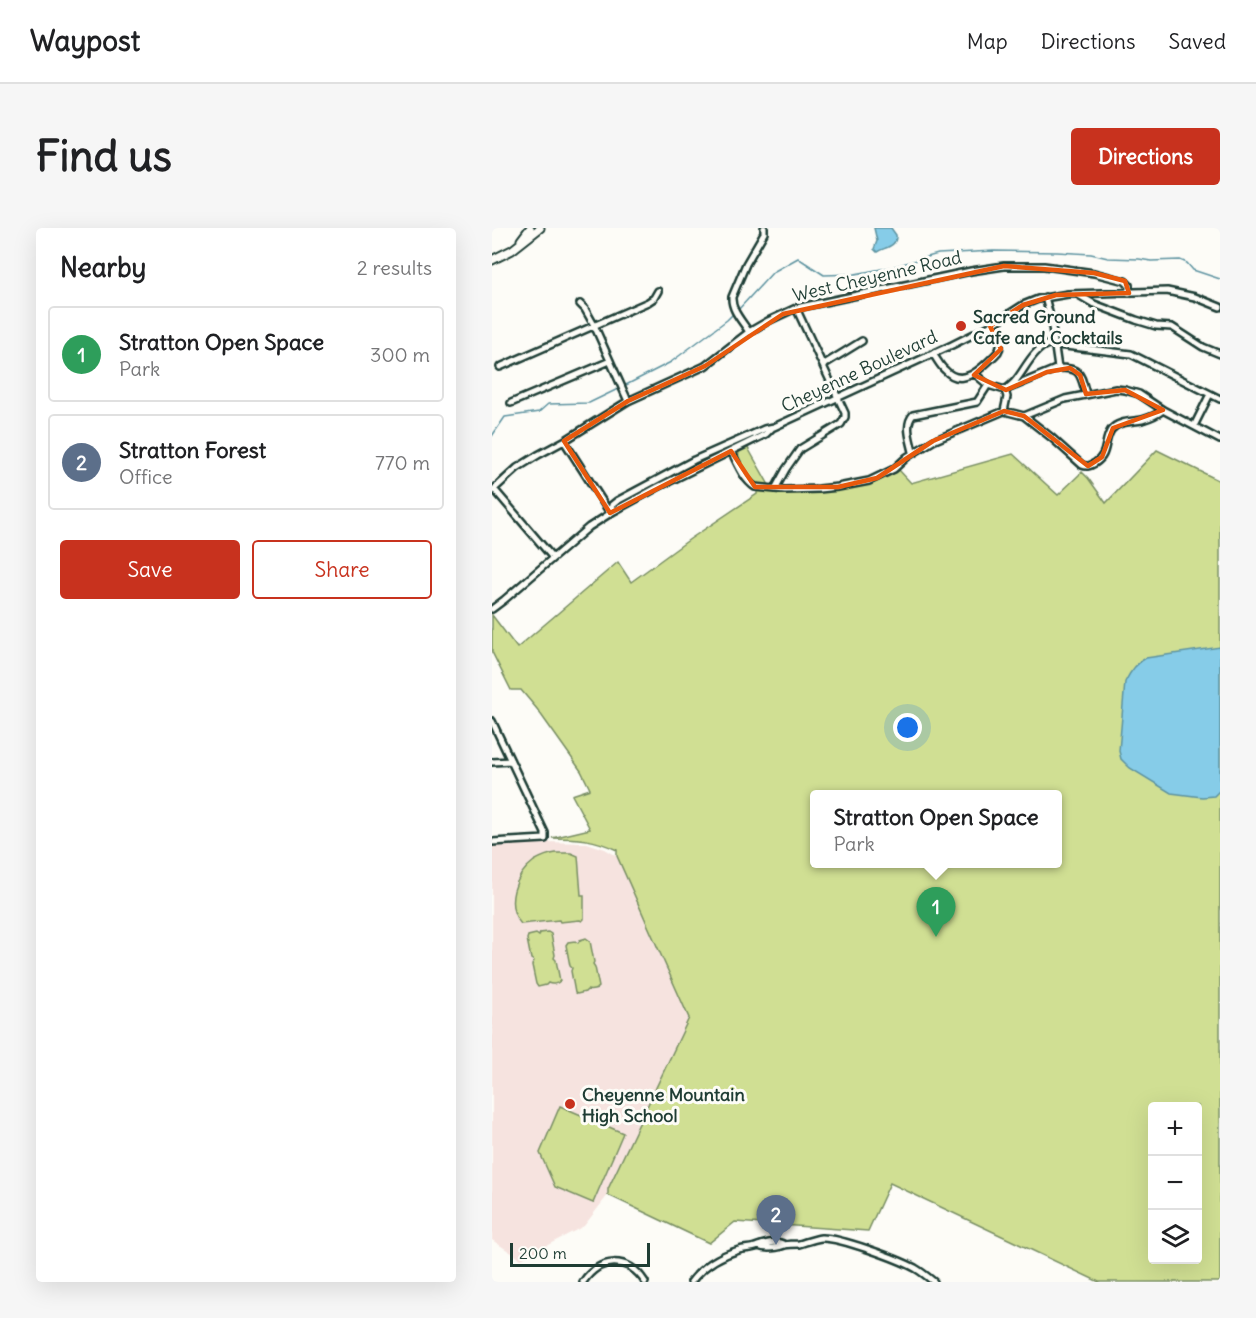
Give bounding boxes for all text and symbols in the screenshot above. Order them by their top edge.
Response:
text: Waypost [30,23,140,59]
text: Map [967,28,1008,55]
text: Directions [1041,28,1135,55]
text: Saved [1168,28,1226,55]
button: Directions [1071,128,1220,185]
text: Find us [36,130,172,182]
street label: West Cheyenne Road [790,245,964,307]
text: Nearby [60,251,146,284]
text: 2 results [357,255,432,280]
place label: Sacred Ground Cafe and Cocktails [973,305,1123,349]
marker: Sacred Ground Cafe and Cocktails [954,319,968,333]
street label: Cheyenne Boulevard [777,325,941,417]
text: Stratton Open Space [119,328,324,356]
text: 1 [78,342,85,367]
text: 300 m [370,342,430,367]
text: Park [119,356,160,381]
text: Stratton Forest [119,436,266,464]
text: 2 [76,450,87,475]
text: 770 m [375,450,430,475]
text: Office [119,464,173,489]
button: Save [60,540,240,599]
button: Share [252,540,432,599]
your location [893,713,922,742]
popup [810,790,1062,868]
text: Stratton Open Space [833,803,1039,831]
text: Park [833,831,875,856]
pin: 1 [916,888,956,937]
place label: Cheyenne Mountain High School [582,1083,745,1127]
marker: Cheyenne Mountain High School [563,1097,577,1111]
map controls [1148,1102,1202,1264]
button: + [1148,1102,1202,1156]
button: − [1148,1156,1202,1210]
pin: 2 [756,1196,796,1245]
button: layers [1148,1210,1202,1264]
scale bar [510,1240,650,1268]
text: 200 m [519,1243,567,1263]

